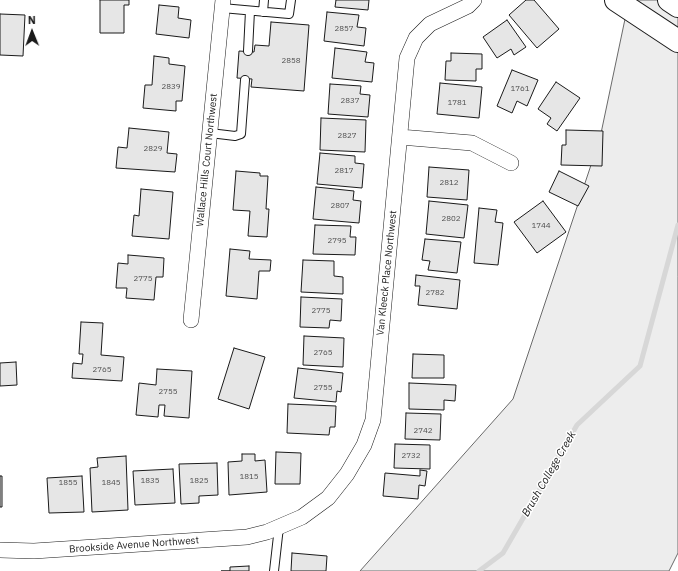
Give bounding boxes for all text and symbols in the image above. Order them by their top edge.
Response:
north arrow [12,12,52,52]
text: N [28,13,36,27]
house number: 2857 [334,24,354,34]
house number: 2858 [281,56,301,66]
house number: 2839 [161,82,181,92]
house number: 1761 [510,84,530,94]
street label: Wallace Hills Court Northwest [194,93,220,227]
house number: 2837 [340,96,360,106]
house number: 1781 [447,98,467,108]
house number: 2827 [337,131,357,141]
house number: 2829 [143,144,163,154]
house number: 2817 [334,166,354,176]
house number: 2812 [439,178,459,188]
house number: 2807 [330,201,350,211]
street label: Van Kleeck Place Northwest [374,210,400,336]
house number: 2802 [441,214,461,224]
house number: 1744 [531,221,551,231]
house number: 2795 [327,236,347,246]
house number: 2775 [133,274,153,284]
house number: 2782 [425,288,445,298]
house number: 2775 [311,306,331,316]
house number: 2765 [313,348,333,358]
house number: 2765 [92,365,112,375]
house number: 2755 [313,383,333,393]
house number: 2755 [158,387,178,397]
house number: 2742 [413,426,433,436]
water label: Brush College Creek [519,429,579,519]
house number: 2732 [401,451,421,461]
house number: 1815 [239,472,259,482]
house number: 1835 [140,476,160,486]
house number: 1825 [189,476,209,486]
house number: 1855 [58,478,78,488]
house number: 1845 [101,478,121,488]
street label: Brookside Avenue Northwest [69,534,199,556]

